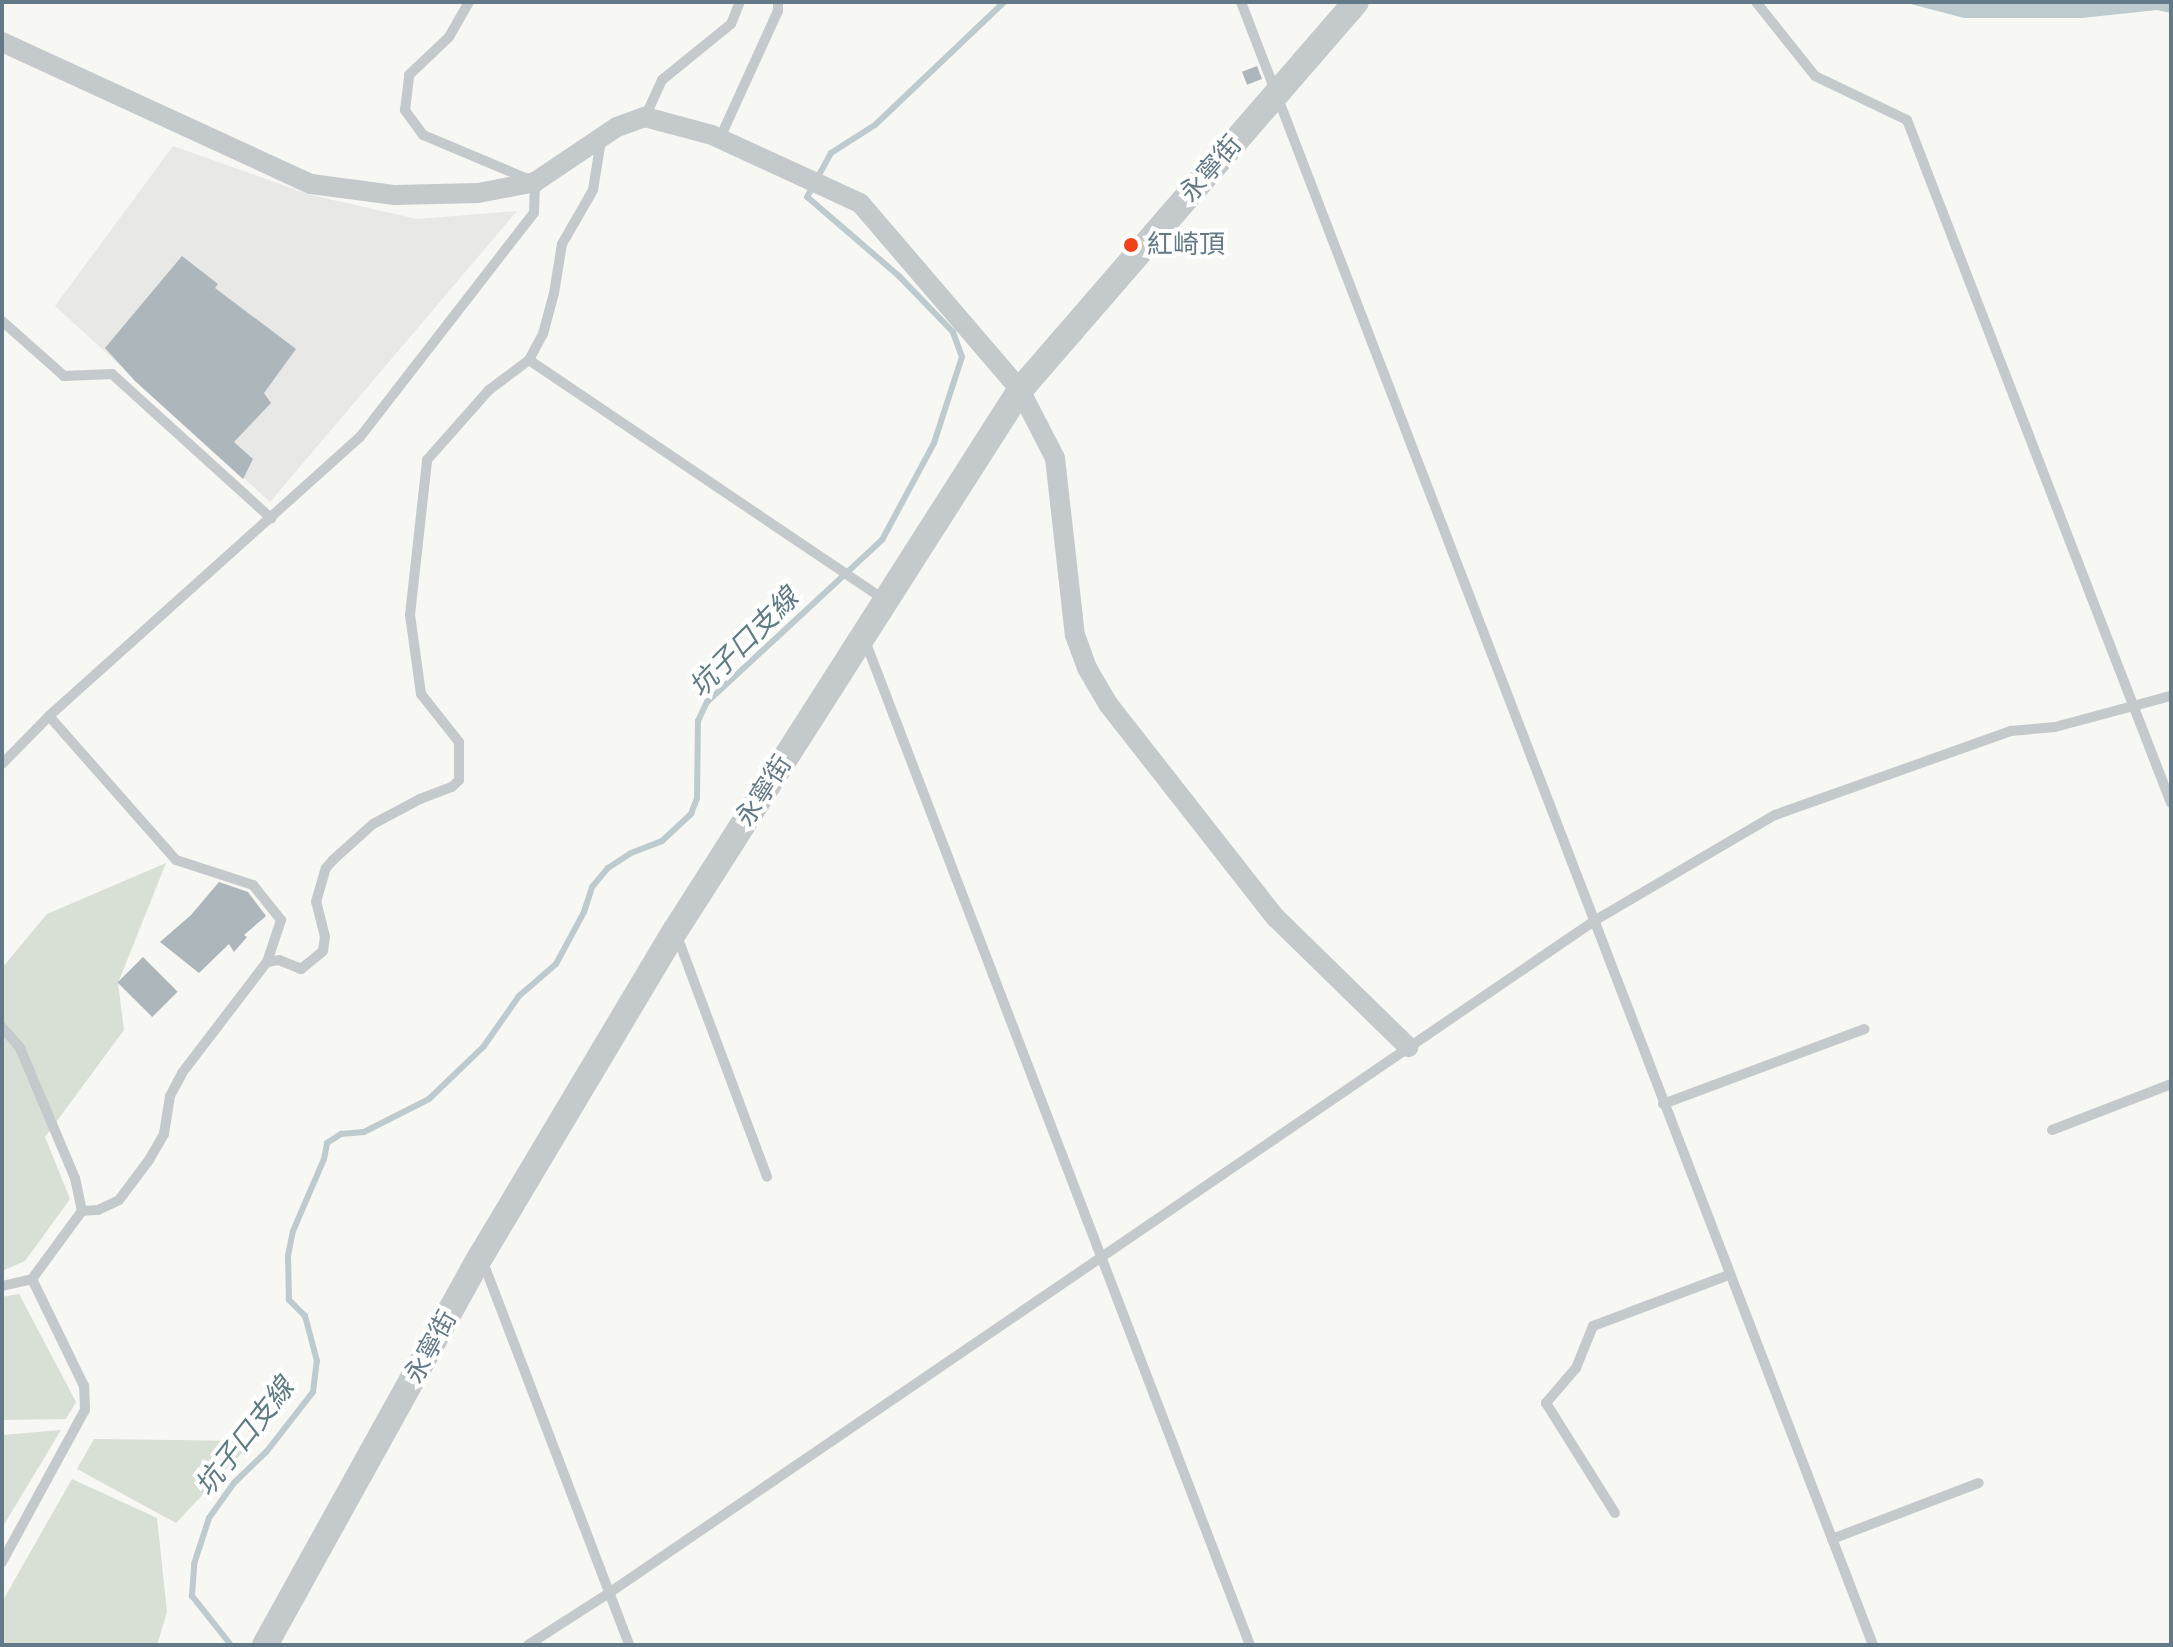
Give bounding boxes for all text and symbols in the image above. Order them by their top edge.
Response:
street label: 永寧街 [1174,129,1248,209]
place label: 紅崎頂 [1147,229,1225,261]
marker: 紅崎頂 [1122,236,1140,254]
water label: 坑子口支線 [683,582,805,704]
street label: 永寧街 [730,750,798,832]
street label: 永寧街 [398,1305,464,1389]
water label: 坑子口支線 [189,1371,301,1503]

